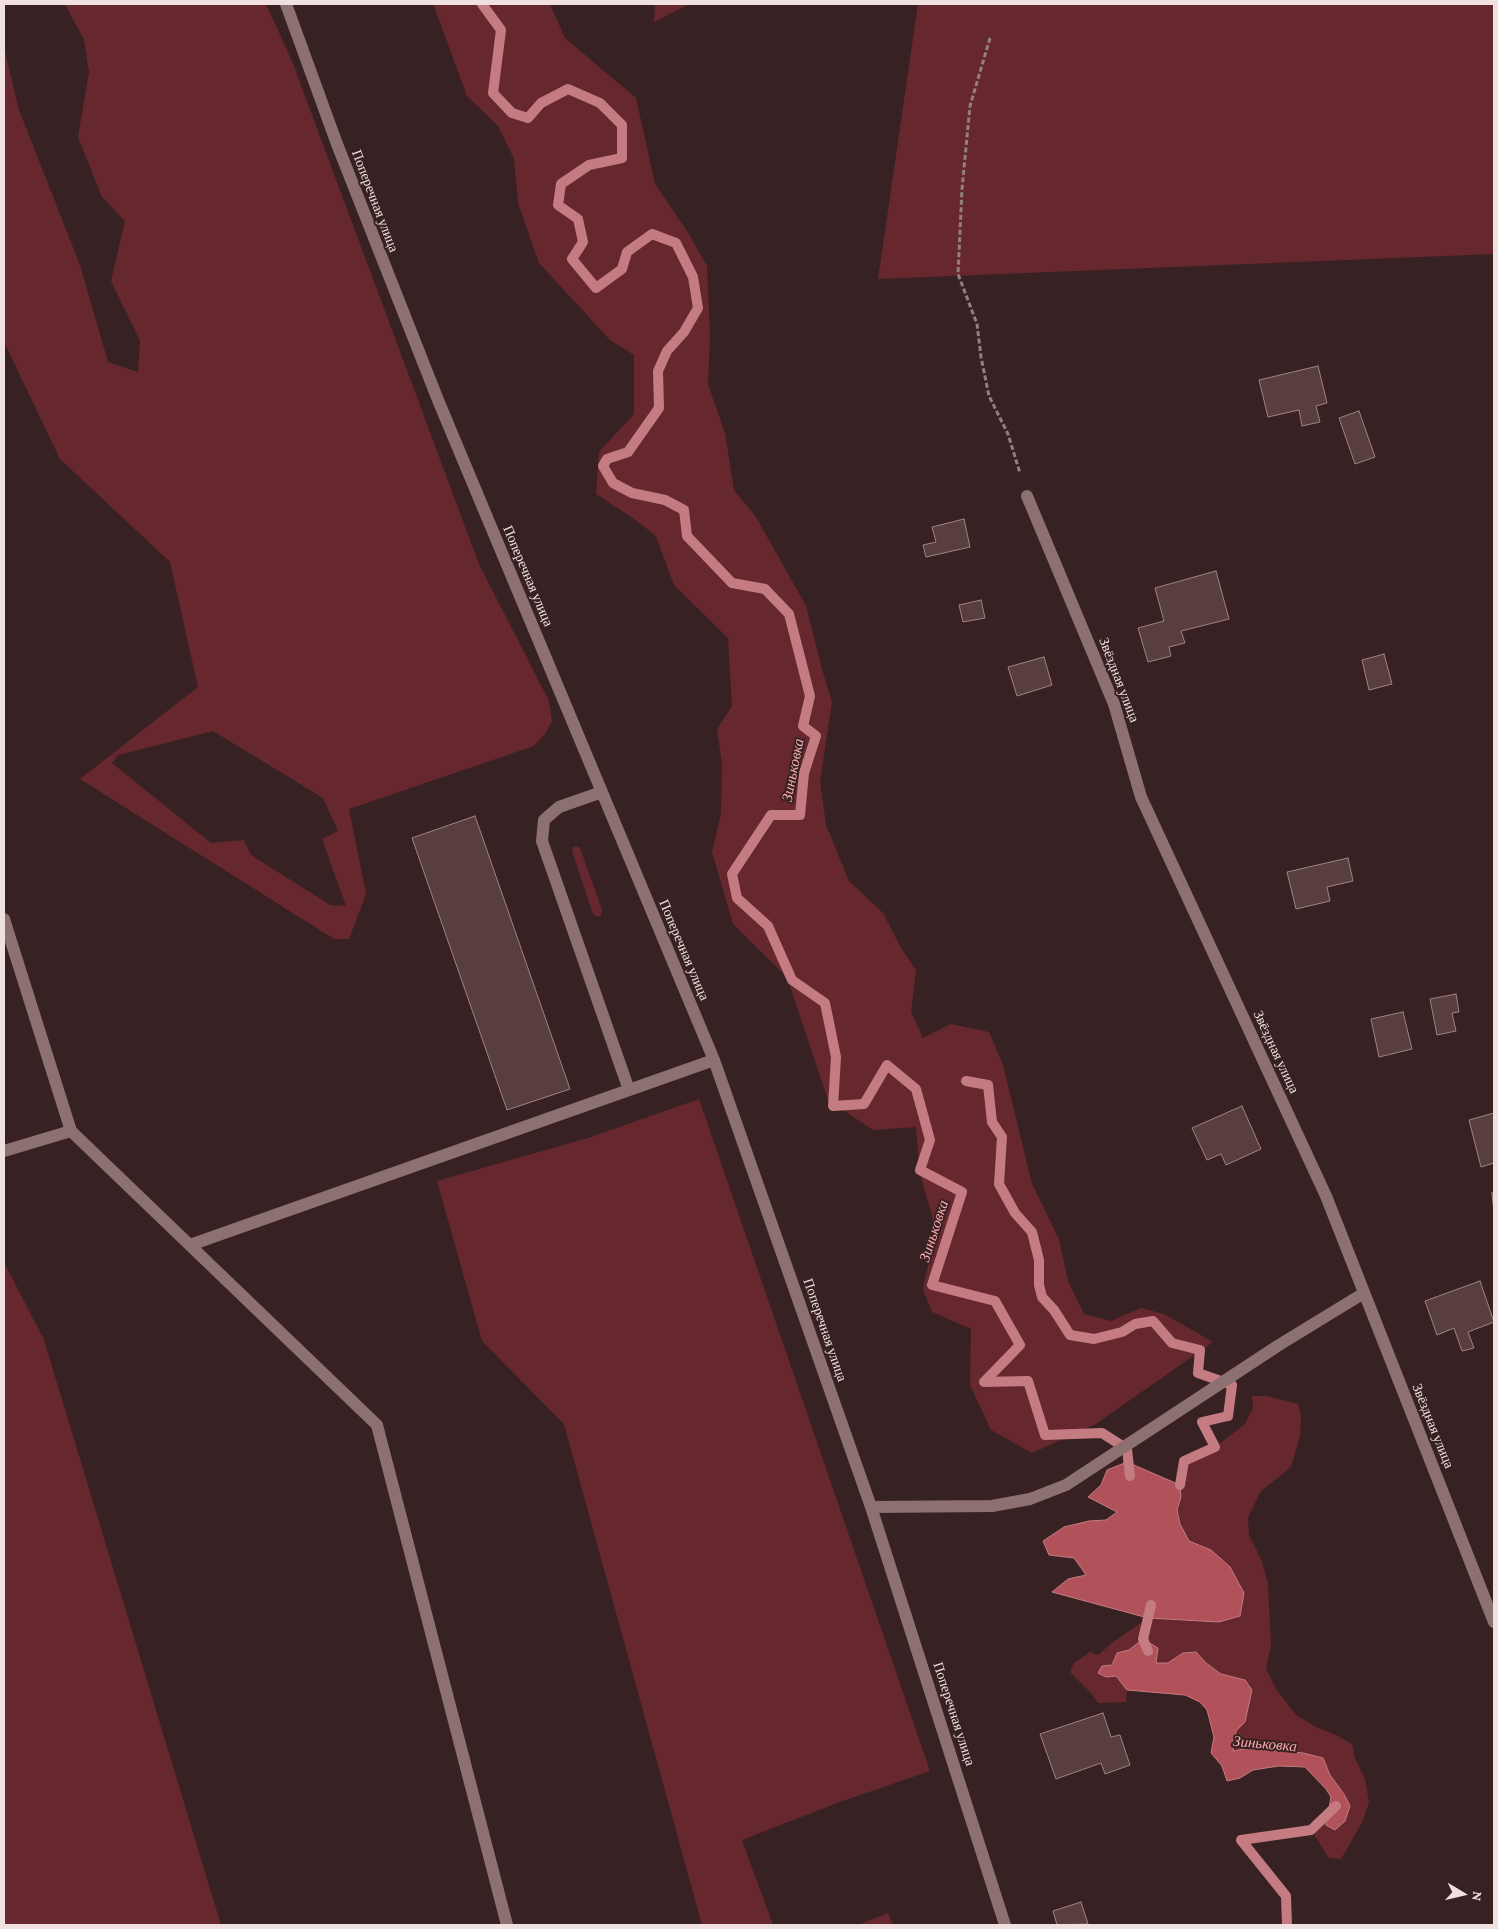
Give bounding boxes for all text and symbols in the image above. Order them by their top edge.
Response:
street label: Поперечная улица [348,148,402,254]
street label: Поперечная улица [499,523,557,629]
street label: Звёздная улица [1095,635,1143,725]
water label: Зиньковка [778,737,808,803]
street label: Поперечная улица [655,897,713,1003]
street label: Звёздная улица [1249,1008,1303,1096]
water label: Зиньковка [916,1198,952,1264]
street label: Поперечная улица [799,1276,851,1384]
street label: Звёздная улица [1408,1381,1458,1471]
street label: Поперечная улица [929,1660,979,1768]
water label: Зиньковка [1232,1732,1298,1756]
north arrow [1438,1869,1488,1919]
text: N [1469,1890,1486,1902]

